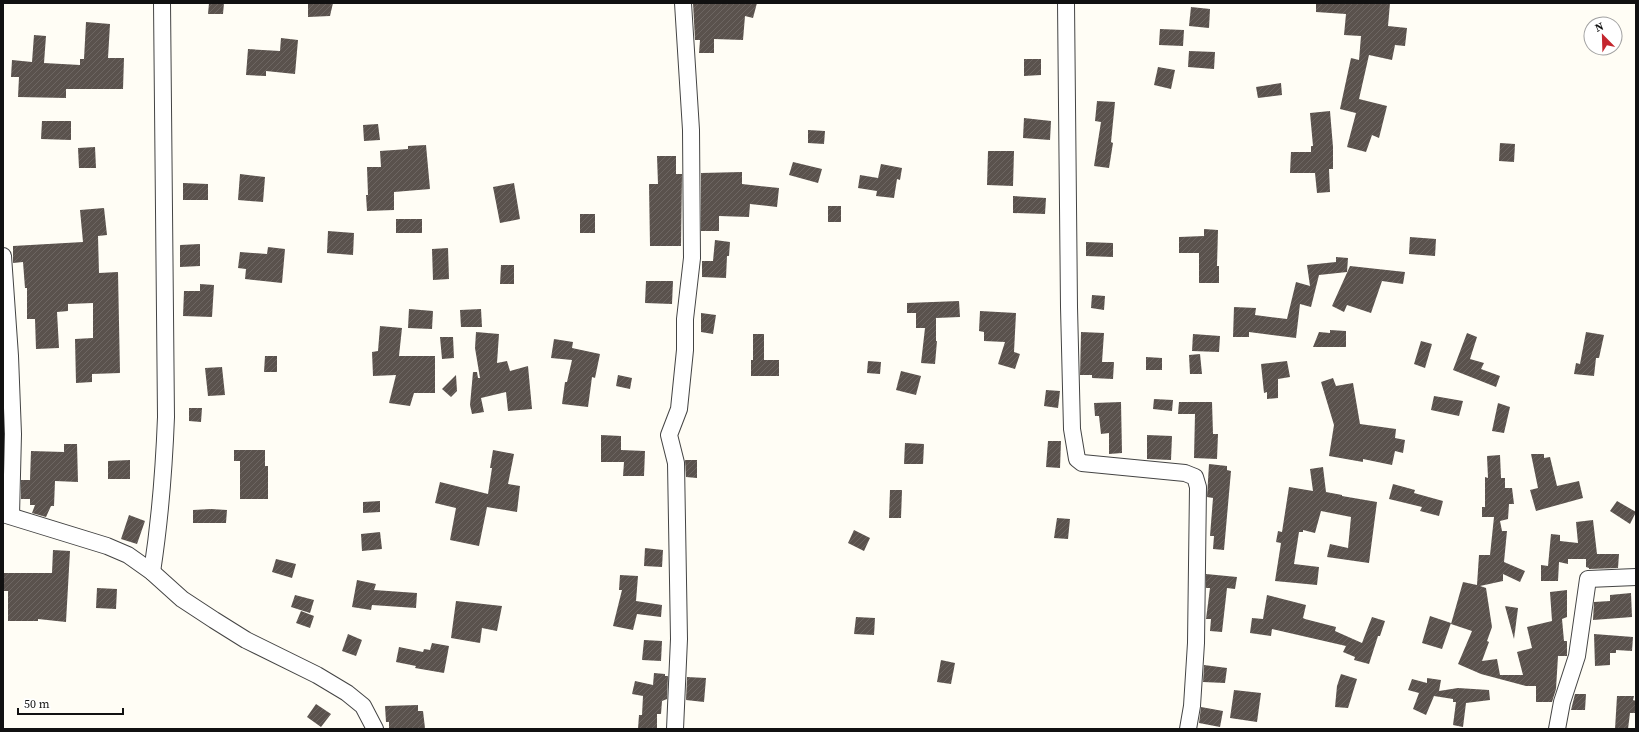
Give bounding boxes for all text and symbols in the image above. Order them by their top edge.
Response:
north arrow [1583,16,1623,56]
text: N [1593,19,1606,36]
scale bar [18,690,123,716]
text: 50 m [24,696,50,712]

